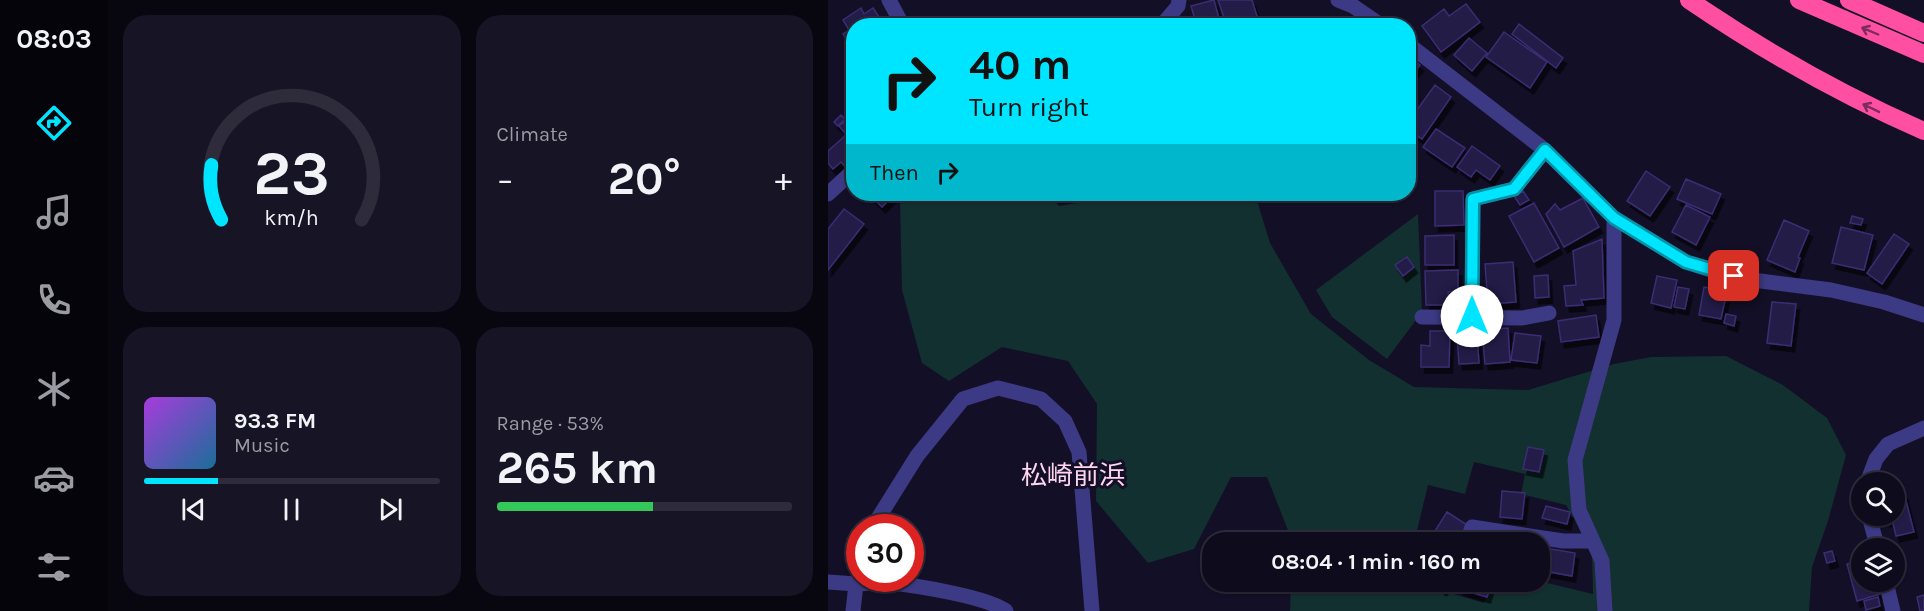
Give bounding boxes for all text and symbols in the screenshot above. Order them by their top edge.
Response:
text: 08:03 [16,23,92,55]
one-way arrow [1862,24,1880,36]
text: 40 m [969,40,1071,90]
icon: right [870,42,948,120]
text: Turn right [969,91,1089,123]
one-way arrow [1862,101,1880,113]
icon: directions [33,102,75,144]
text: Climate [497,123,568,146]
text: 23 [253,137,330,210]
text: 20° [608,153,681,205]
icon: right [931,156,964,189]
text: − [497,160,514,198]
text: + [775,160,792,198]
text: Then [870,160,919,186]
icon: music [33,191,75,233]
text: km/h [265,206,319,231]
pin [1708,250,1759,301]
icon: arrive [1717,259,1750,292]
icon: phone [33,279,75,321]
position arrow [1440,284,1504,348]
icon: climate [33,368,75,410]
text: 93.3 FM [234,408,316,434]
text: Range · 53% [497,412,604,435]
text: Music [234,434,290,457]
text: 265 km [497,442,658,494]
icon: car [33,457,75,499]
district label: 松崎前浜 [1021,460,1125,491]
map controls [1851,472,1905,592]
button: search [1851,472,1905,526]
icon: previous [177,493,210,526]
icon: pause [275,493,308,526]
icon: next [374,493,407,526]
speed limit sign: 30 [846,514,924,592]
button: layers [1851,538,1905,592]
icon: filters [33,546,75,588]
text: 08:04 · 1 min · 160 m [1271,549,1481,575]

